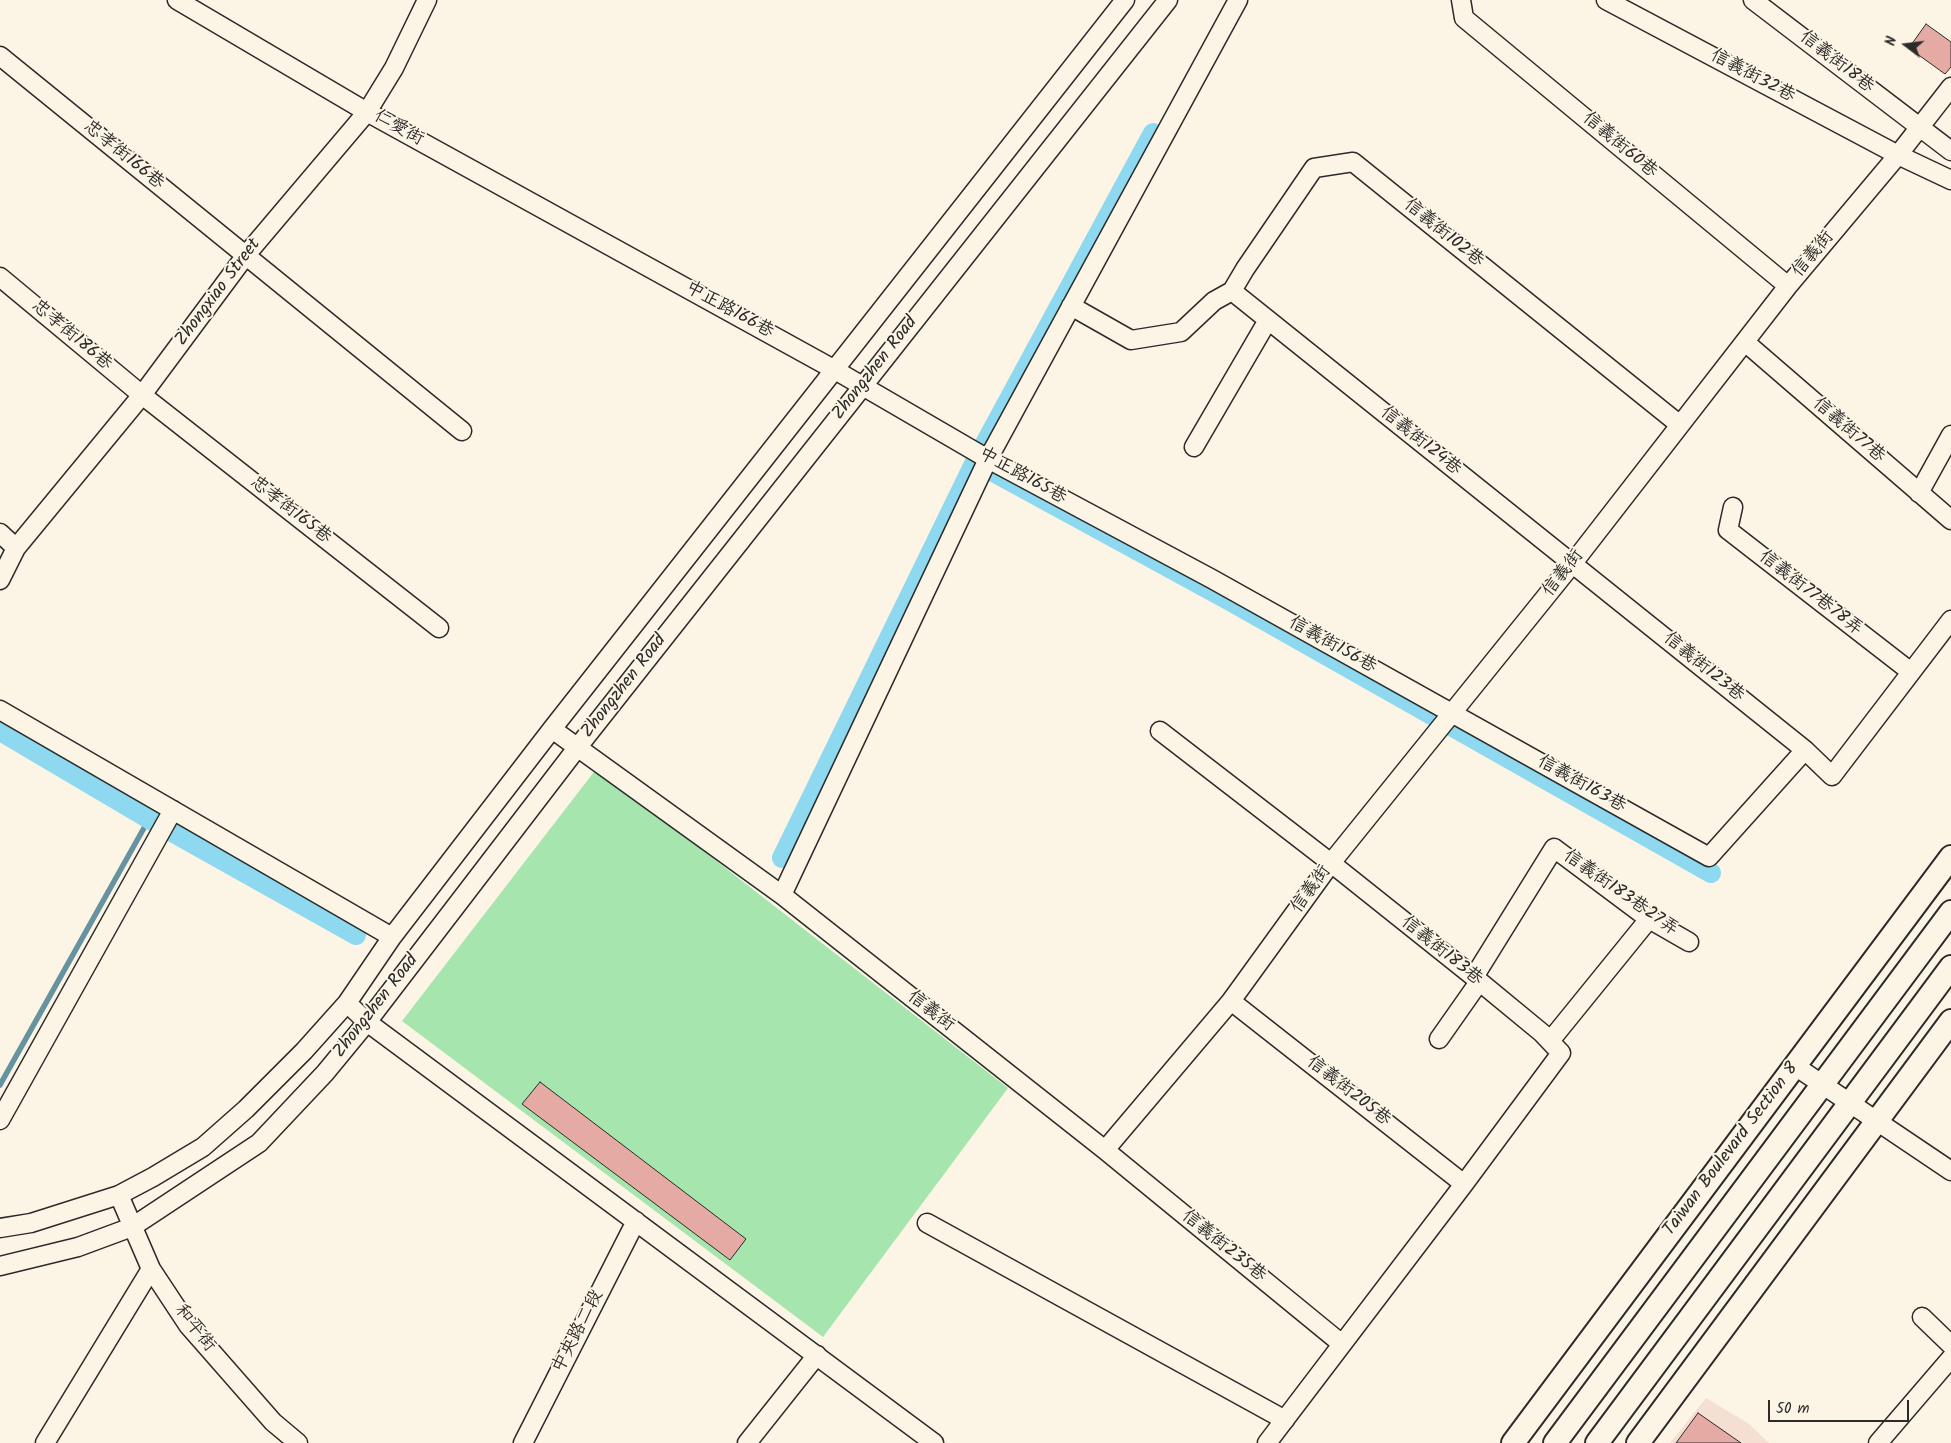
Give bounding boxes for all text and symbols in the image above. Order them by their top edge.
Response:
north arrow [1881,20,1931,70]
street label: 信義街18巷 [1794,27,1878,99]
text: N [1880,34,1903,48]
street label: 信義街32巷 [1706,46,1798,108]
street label: 仁愛街 [369,106,427,152]
street label: 信義街60巷 [1577,108,1661,184]
street label: 忠孝街166巷 [78,117,168,195]
street label: 信義街102巷 [1398,195,1488,273]
street label: 信義街 [1788,227,1840,283]
street label: Zhongxiao Street [172,235,266,351]
street label: 中正路166巷 [681,278,777,344]
street label: 忠孝街186巷 [26,296,116,376]
street label: Zhongzhen Road [829,313,923,425]
street label: 信義街77巷 [1807,394,1889,468]
street label: 信義街124巷 [1375,403,1465,481]
street label: 中正路165巷 [974,444,1070,510]
street label: 忠孝街165巷 [245,473,335,549]
street label: 信義街 [1539,546,1589,602]
street label: 信義街77巷78弄 [1754,547,1866,641]
street label: 信義街156巷 [1284,613,1380,679]
street label: 信義街123巷 [1658,629,1748,707]
street label: Zhongzhen Road [578,631,672,743]
street label: 信義街163巷 [1533,752,1629,818]
street label: 信義街183巷27弄 [1558,846,1682,942]
street label: 信義街 [1287,862,1337,918]
street label: 信義街183巷 [1396,913,1486,991]
street label: Zhongzhen Road [330,951,424,1063]
street label: 信義街 [902,987,958,1037]
street label: 信義街205巷 [1302,1052,1394,1132]
street label: Taiwan Boulevard Section 8 [1660,1059,1804,1241]
street label: 信義街235巷 [1176,1206,1270,1288]
street label: 中央路二段 [549,1287,609,1377]
street label: 和平街 [169,1301,219,1357]
scale bar [1771,1390,1912,1422]
text: 50 m [1776,1397,1810,1421]

